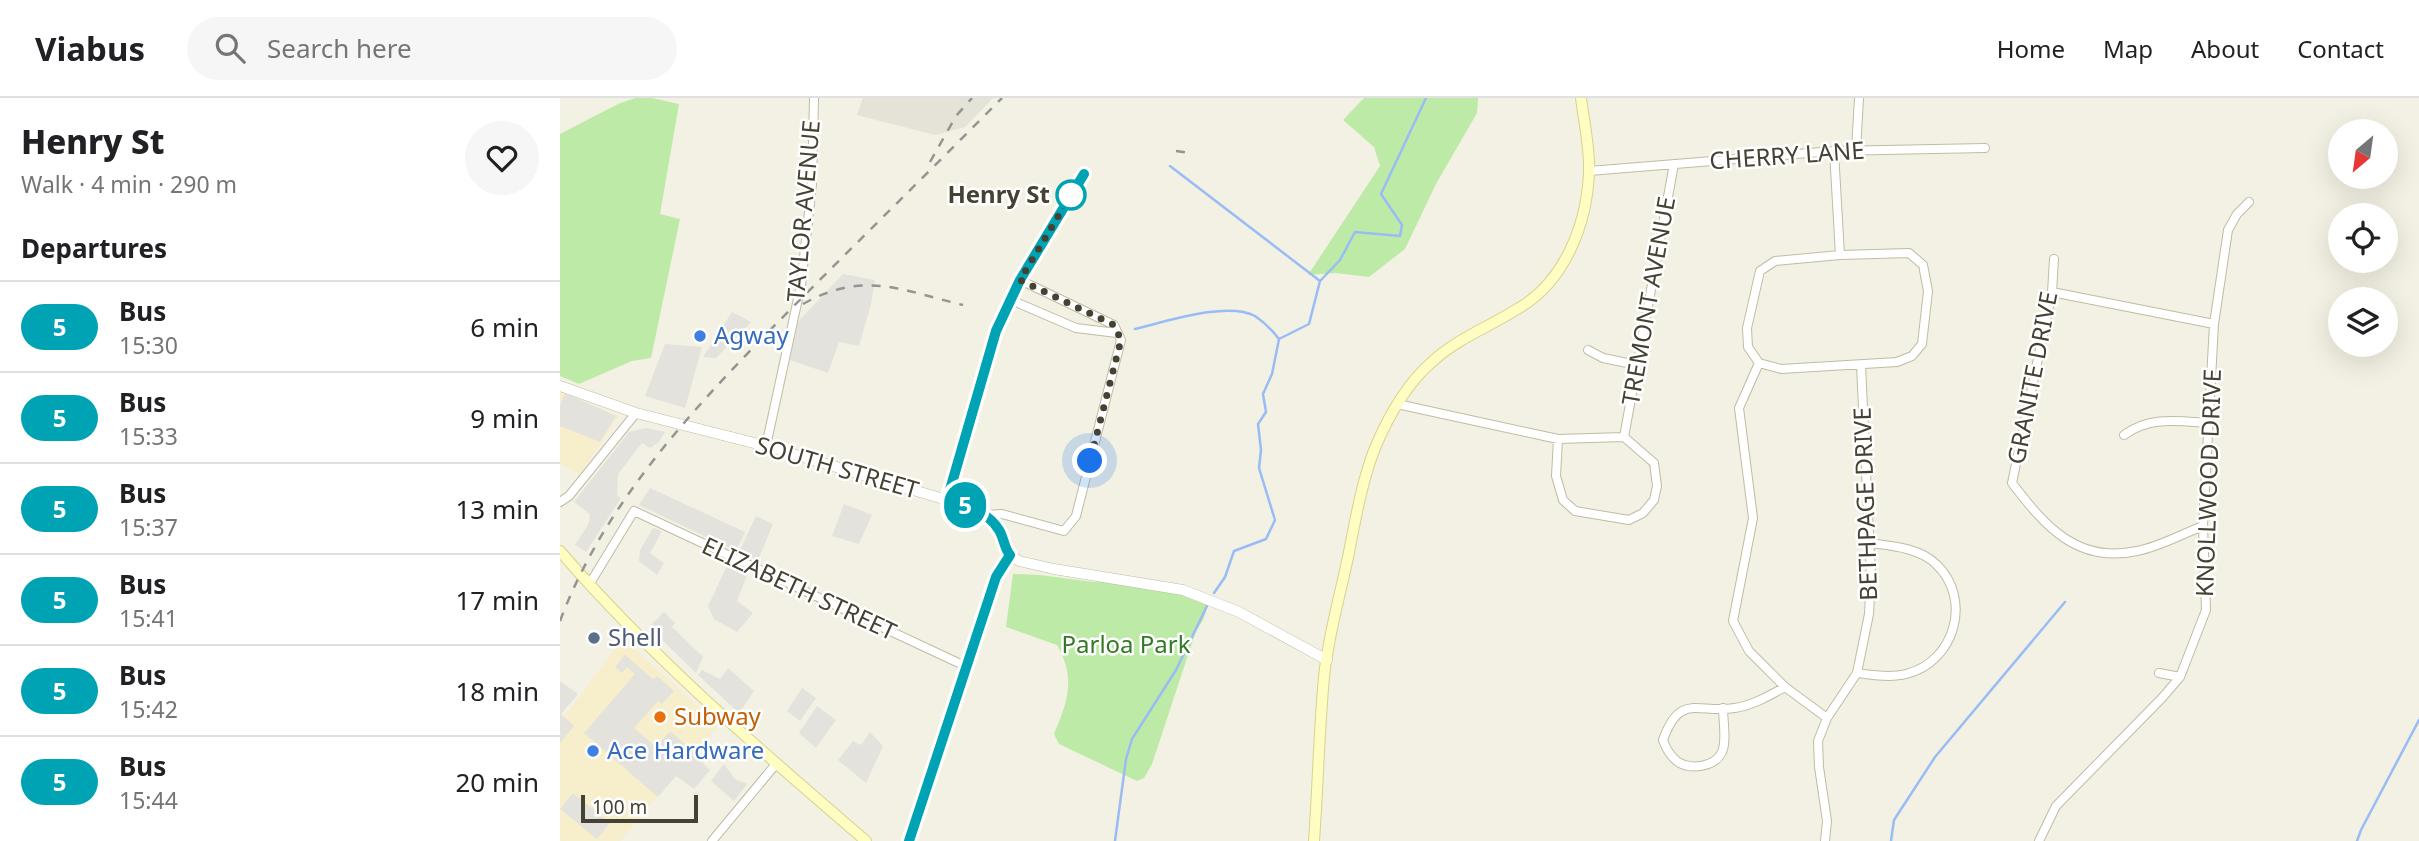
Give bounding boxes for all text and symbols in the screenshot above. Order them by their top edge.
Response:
search box [187,17,677,80]
text: Viabus [35,26,145,71]
icon: search [211,29,249,67]
text: Search here [267,30,412,66]
text: Home [1997,32,2065,65]
text: Map [2103,32,2153,65]
text: About [2191,32,2259,65]
text: Contact [2297,32,2384,65]
text: Henry St [21,119,164,164]
street label: TAYLOR AVENUE [778,119,827,303]
north arrow [2328,119,2398,189]
map controls [2328,119,2398,357]
button: heart [465,121,539,195]
street label: CHERRY LANE [1708,133,1866,176]
text: Walk · 4 min · 290 m [21,168,237,200]
place label: Henry St [947,177,1050,210]
marker: Henry St [1056,180,1086,210]
street label: TREMONT AVENUE [1613,194,1682,408]
button: locate [2328,203,2398,273]
text: Departures [21,230,167,266]
button: layers [2328,287,2398,357]
street label: GRANITE DRIVE [1999,288,2064,467]
text: Bus [119,293,166,329]
text: 6 min [470,309,539,345]
text: 5 [53,310,66,343]
place label: Agway [714,318,789,351]
marker: Agway [692,328,708,344]
text: 15:30 [119,329,178,361]
street label: KNOLLWOOD DRIVE [2187,368,2228,598]
text: Bus [119,384,166,420]
text: 9 min [470,400,539,436]
text: 5 [53,401,66,434]
street label: BETHPAGE DRIVE [1845,407,1884,601]
text: 15:33 [119,420,178,452]
street label: SOUTH STREET [752,428,923,506]
your location [1072,443,1107,478]
text: Bus [119,475,166,511]
line badge: 5 [942,482,988,528]
text: 5 [958,488,972,521]
text: 13 min [455,491,539,527]
text: 5 [53,492,66,525]
text: 15:37 [119,511,178,543]
street label: ELIZABETH STREET [697,528,903,647]
text: Bus [119,566,166,602]
text: 17 min [455,582,539,618]
text: 5 [53,583,66,616]
text: 15:41 [119,602,178,634]
place label: Shell [608,620,662,653]
park label: Parloa Park [1061,627,1191,660]
marker: Shell [586,630,602,646]
text: Bus [119,657,166,693]
text: 18 min [455,673,539,709]
text: 5 [53,674,66,707]
text: 15:42 [119,693,178,725]
place label: Subway [674,699,762,732]
marker: Subway [652,709,668,725]
place label: Ace Hardware [607,733,764,766]
marker: Ace Hardware [585,743,601,759]
text: Bus [119,748,166,784]
text: 20 min [455,764,539,800]
text: 5 [53,765,66,798]
text: 15:44 [119,784,178,816]
scale bar [581,792,698,824]
text: 100 m [592,794,647,820]

